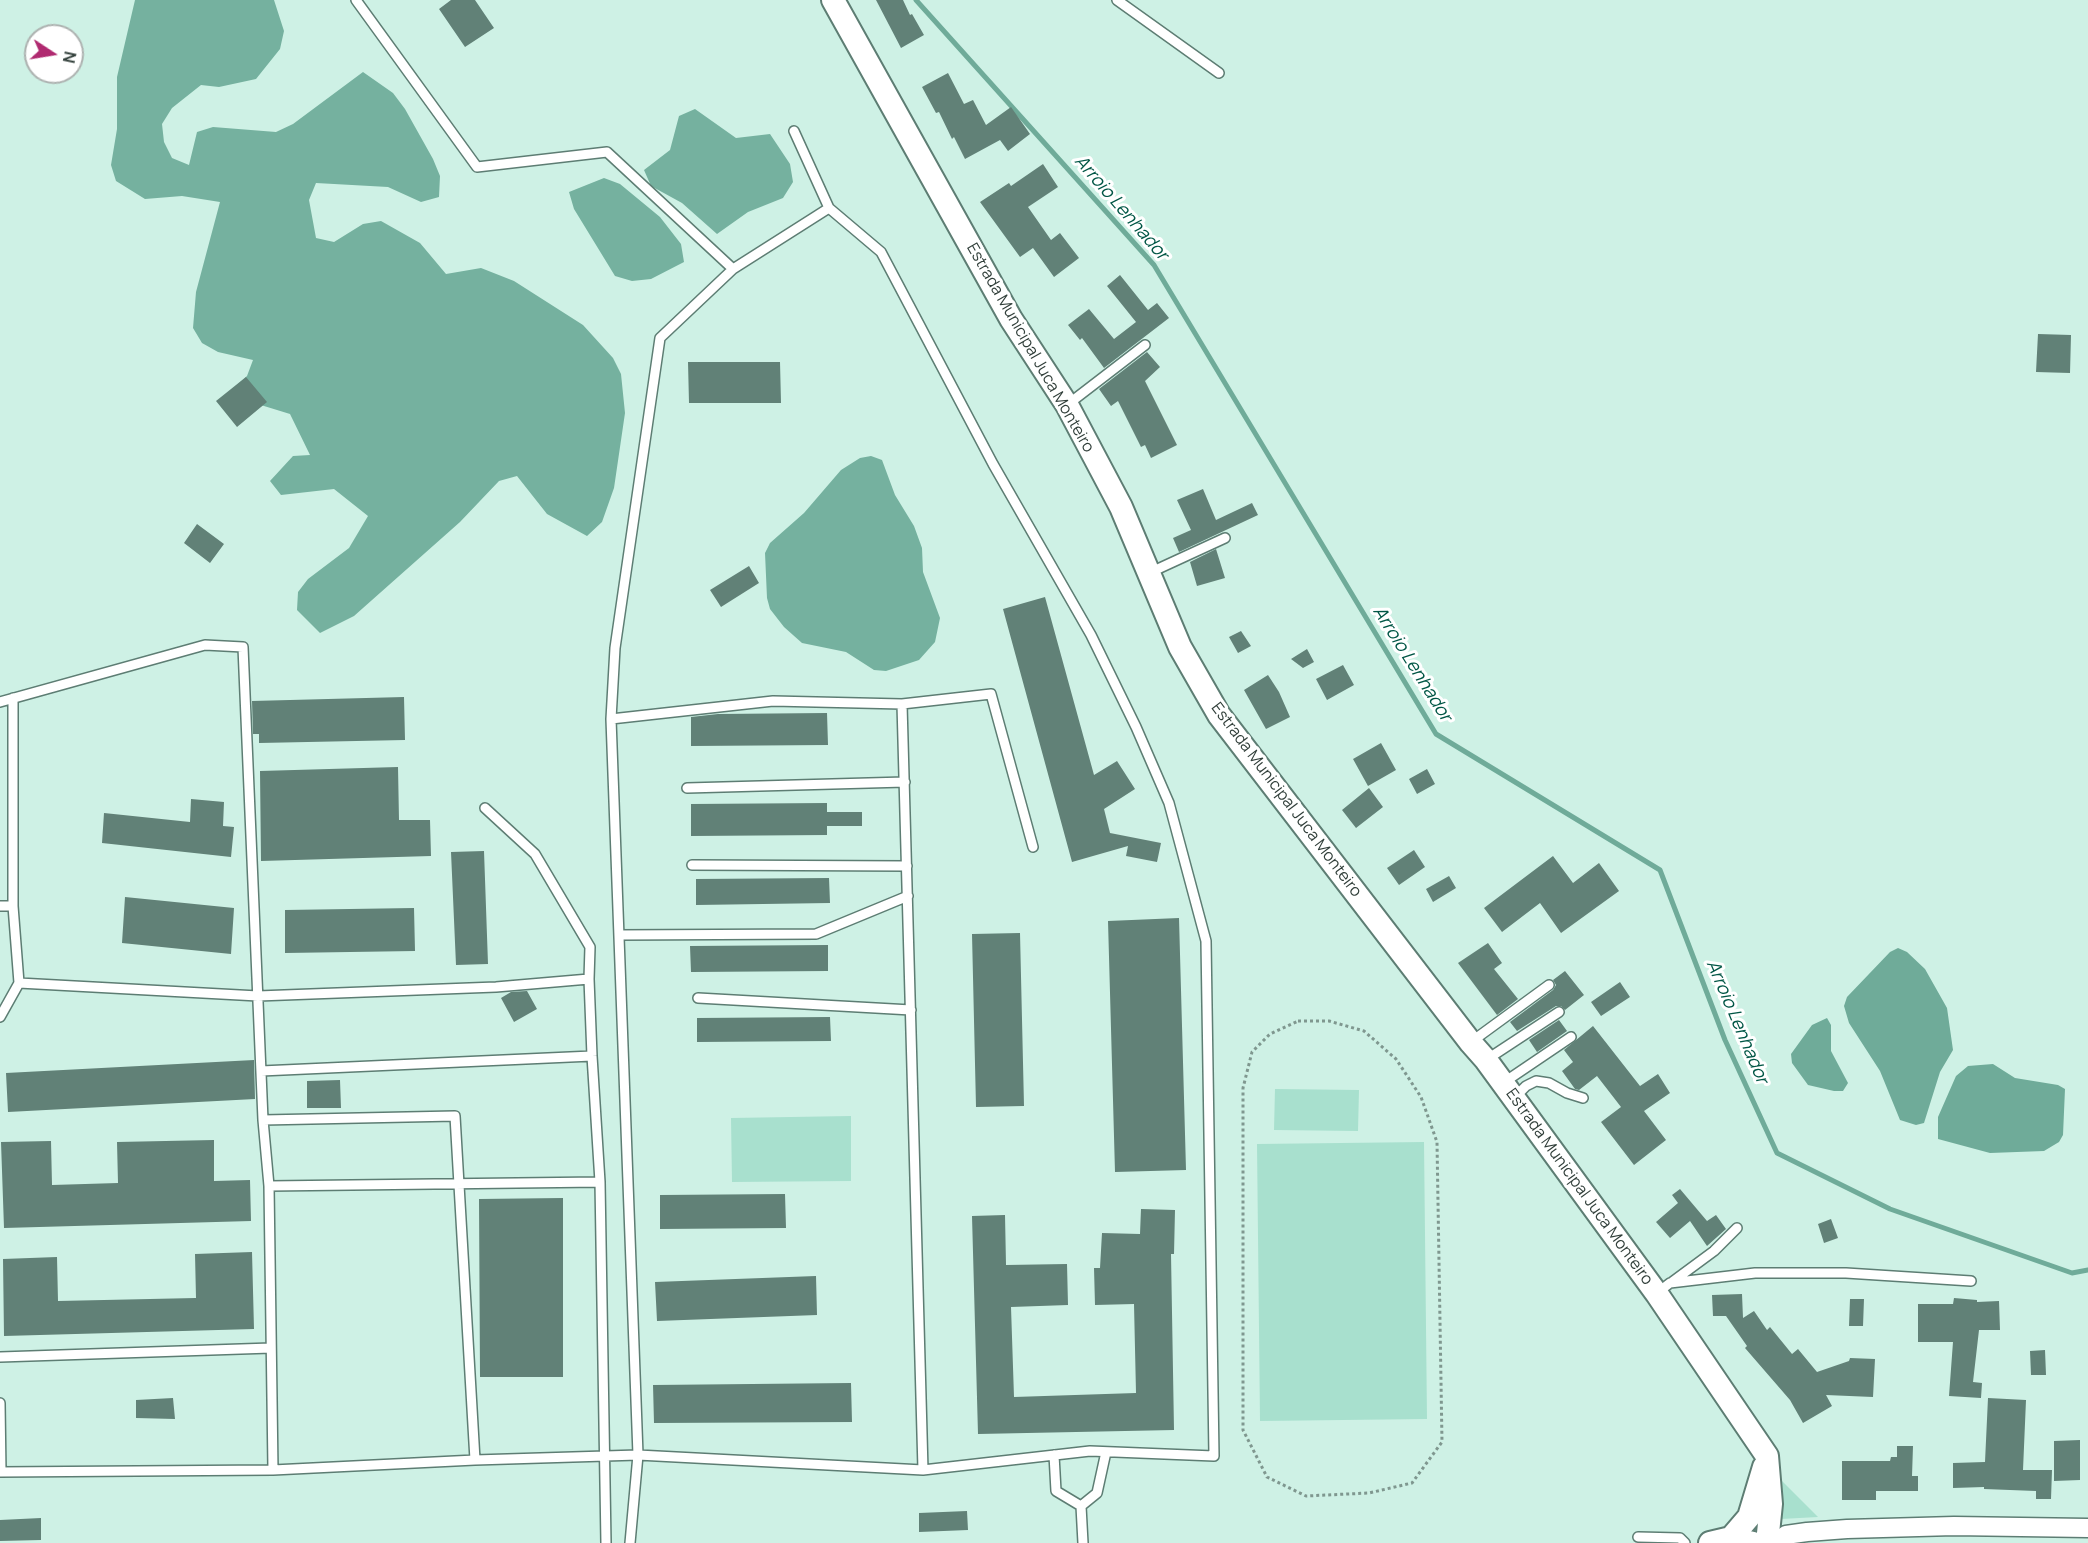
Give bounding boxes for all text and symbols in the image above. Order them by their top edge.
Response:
north arrow [24,24,84,84]
text: N [58,49,82,65]
water label: Arroio Lenhador [1070,151,1172,265]
street label: Estrada Municipal Juca Monteiro [962,240,1098,456]
water label: Arroio Lenhador [1368,602,1456,726]
street label: Estrada Municipal Juca Monteiro [1207,699,1365,901]
water label: Arroio Lenhador [1701,957,1773,1087]
street label: Estrada Municipal Juca Monteiro [1501,1085,1657,1289]

